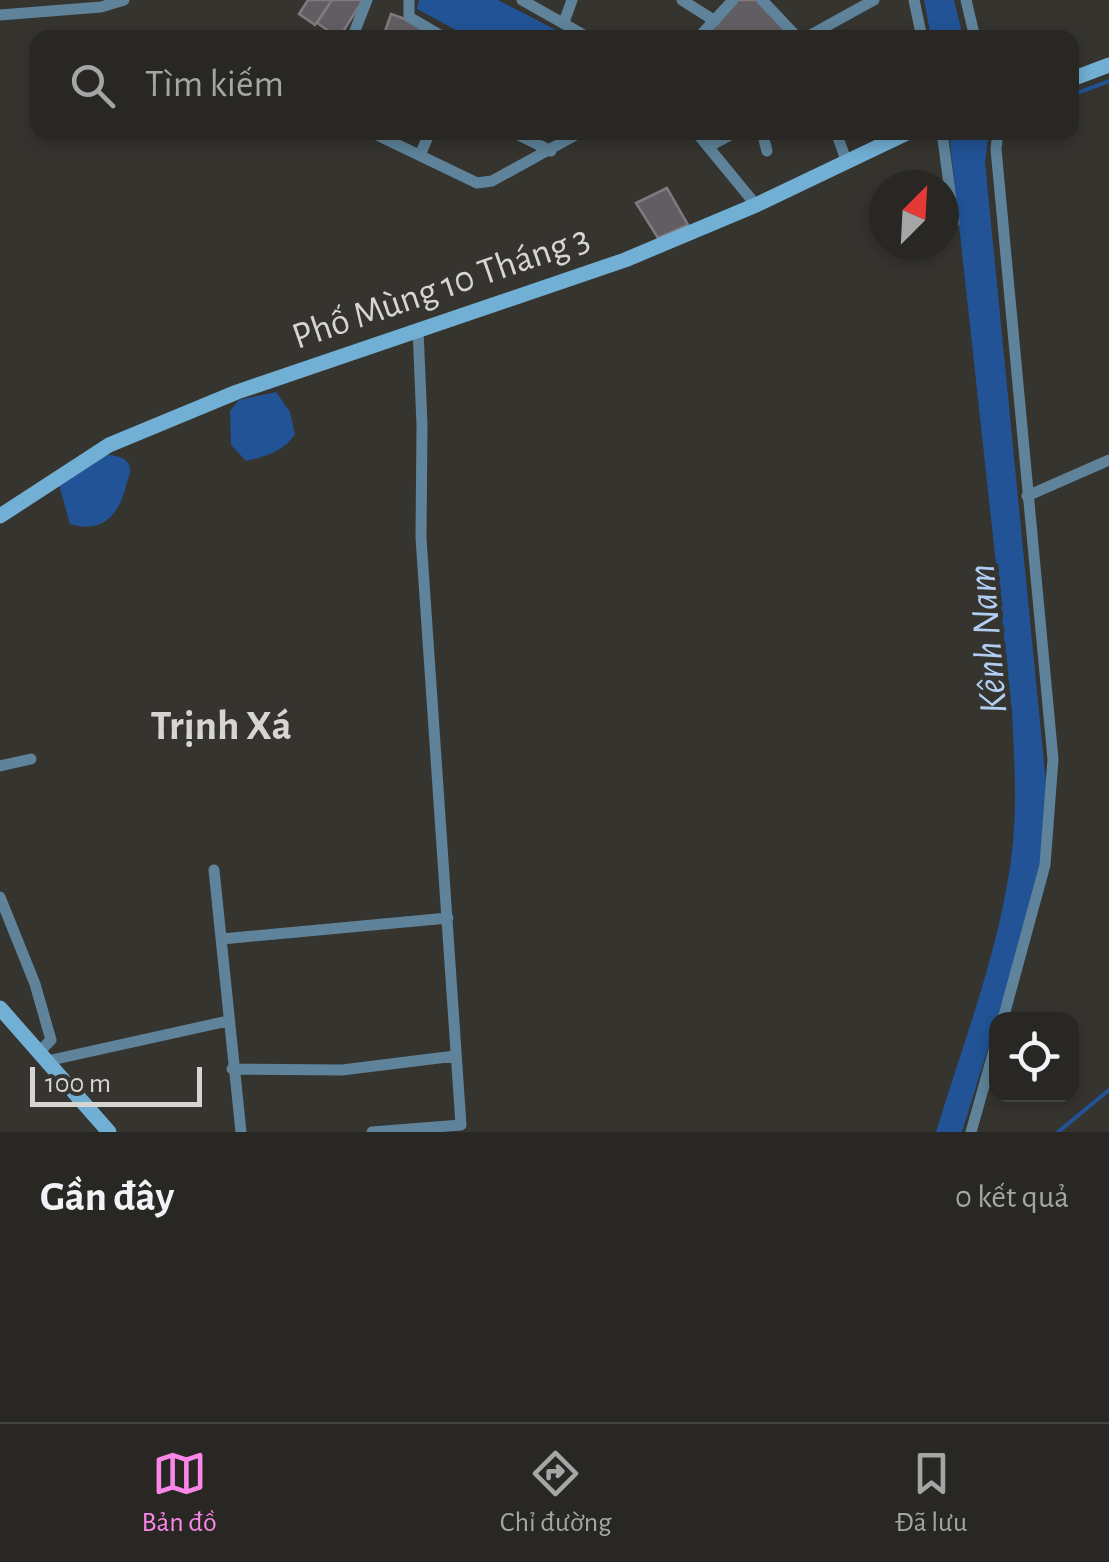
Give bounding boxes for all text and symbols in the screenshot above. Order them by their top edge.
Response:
search box [30,30,1079,140]
icon: search [65,58,120,113]
text: Tìm kiếm [145,66,284,104]
north arrow [869,170,959,260]
street label: Phố Mùng 10 Tháng 3 [287,219,595,357]
water label: Kênh Nam [962,563,1014,715]
district label: Trịnh Xá [150,705,292,747]
map controls [989,1012,1079,1102]
button: locate [989,1012,1079,1102]
scale bar [30,1062,202,1106]
text: 100 m [45,1070,111,1098]
text: Gần đây [40,1176,174,1218]
text: 0 kết quả [955,1181,1069,1213]
tab: Bản đồ [142,1446,217,1540]
tab: Chỉ đường [500,1446,612,1540]
tab: Đã lưu [895,1446,967,1540]

